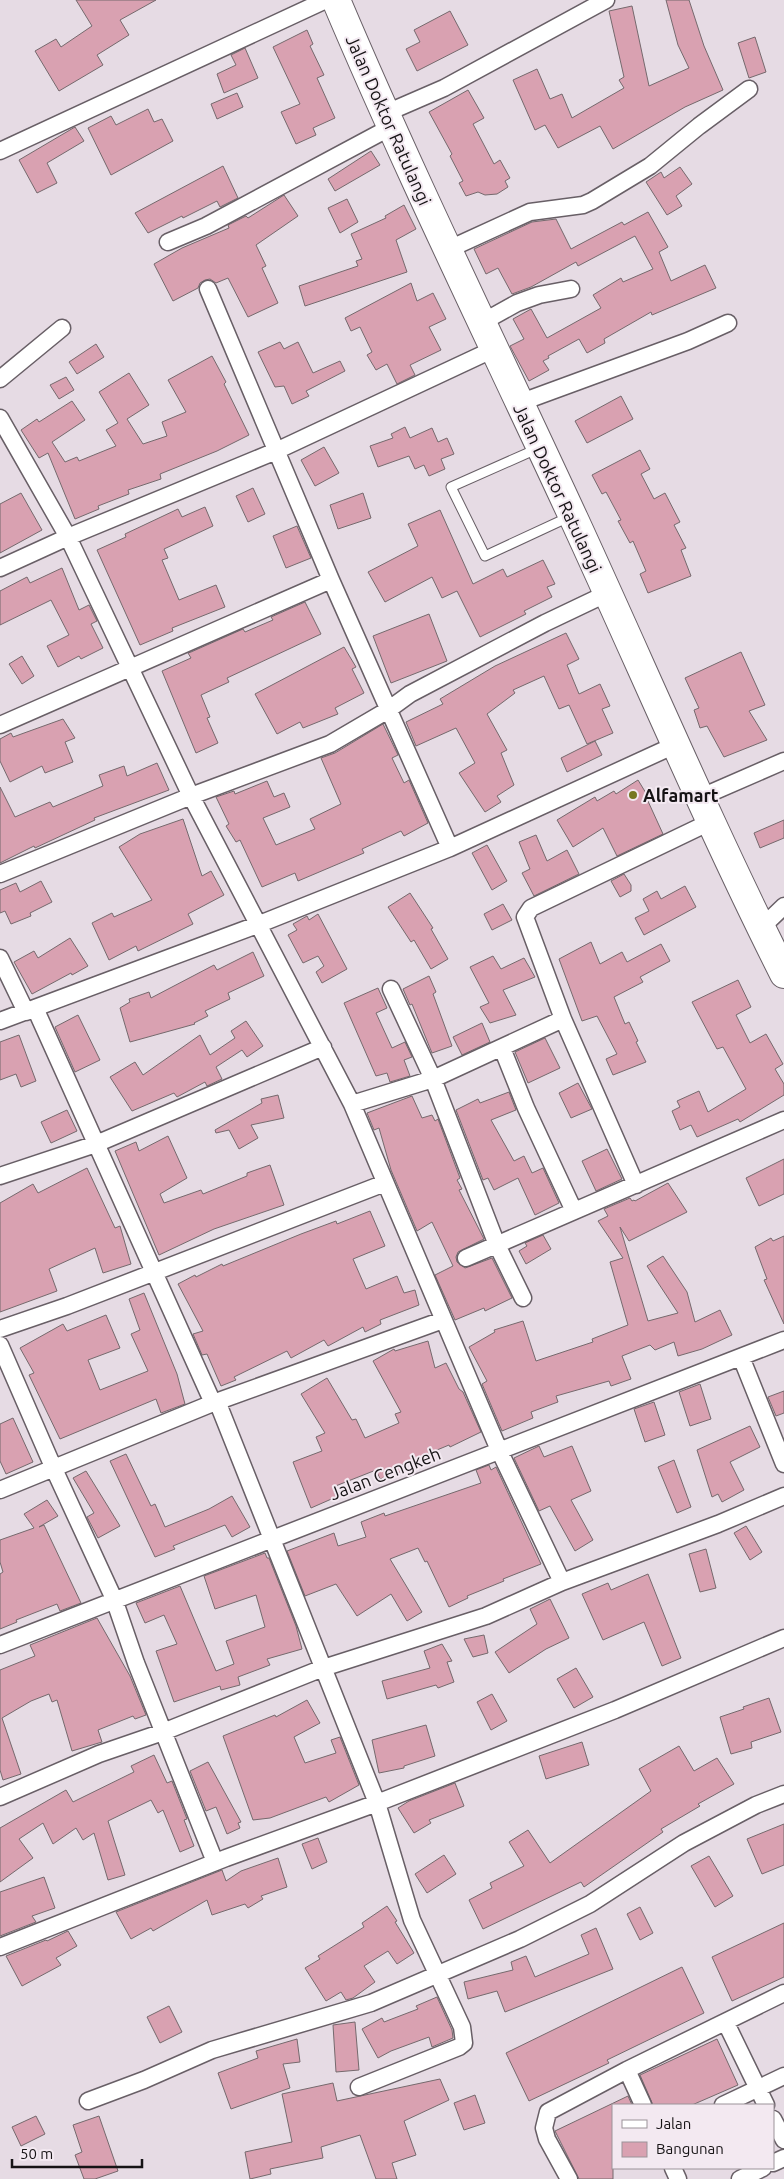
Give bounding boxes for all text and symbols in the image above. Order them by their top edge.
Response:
street label: Jalan Doktor Ratulangi [342,32,436,208]
street label: Jalan Doktor Ratulangi [510,400,606,576]
place label: Alfamart [643,785,719,805]
marker: Alfamart [627,789,639,801]
street label: Jalan Cengkeh [327,1443,443,1503]
legend [612,2104,774,2169]
text: Jalan [656,2115,691,2132]
scale bar [12,2136,142,2168]
text: Bangunan [656,2140,724,2157]
text: 50 m [20,2145,53,2162]

